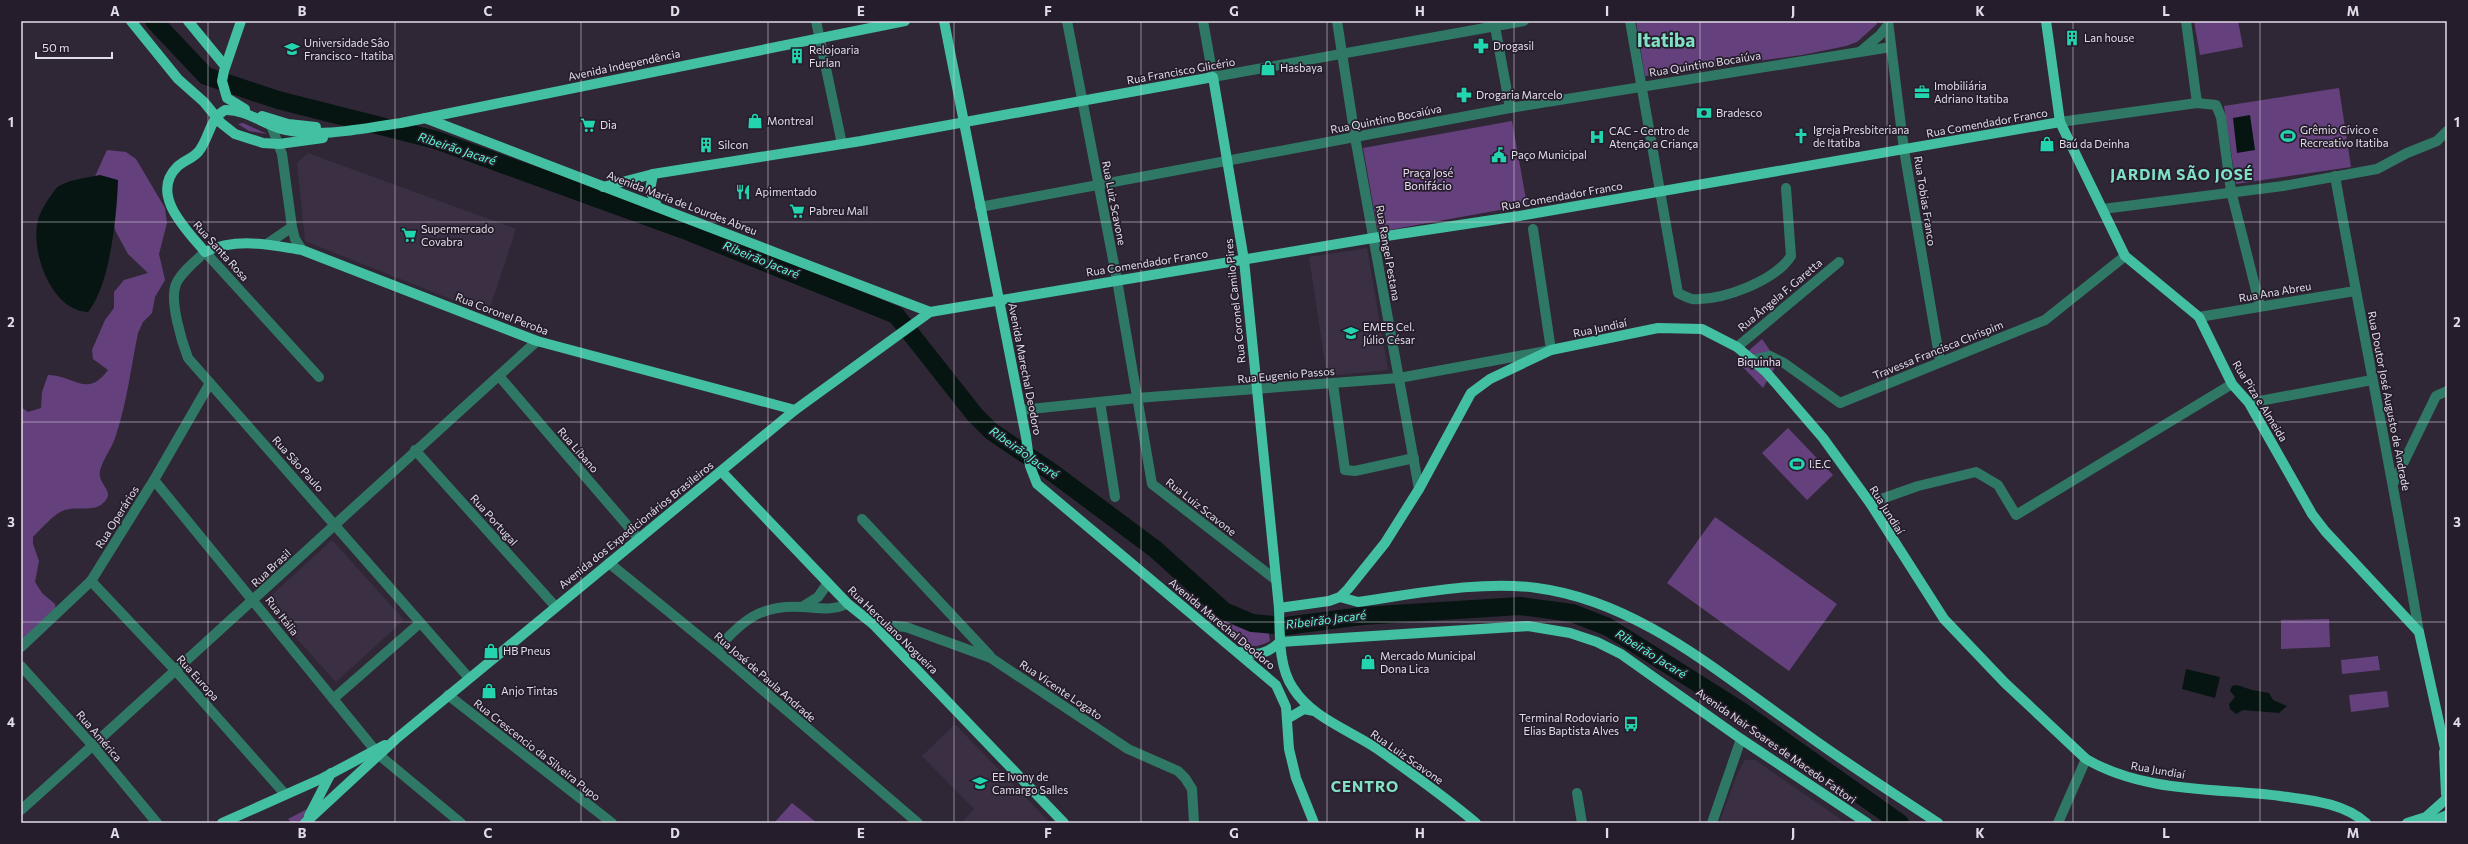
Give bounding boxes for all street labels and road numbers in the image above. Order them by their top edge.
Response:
street label: Avenida Independência [567,46,681,83]
street label: Rua Quintino Bocaiúva [1648,48,1762,79]
street label: Rua Francisco Glicério [1126,54,1237,86]
street label: Rua Quintino Bocaiúva [1329,101,1443,136]
street label: Rua Comendador Franco [1925,105,2049,140]
street label: Rua Tobias Franco [1912,155,1939,247]
street label: Rua Luiz Scavone [1100,160,1129,246]
street label: Avenida Maria de Lourdes Abreu [605,168,759,237]
street label: Rua Comendador Franco [1500,178,1624,213]
street label: Rua Rangel Pestana [1374,204,1403,302]
street label: Rua Santa Rosa [191,218,252,283]
street label: Rua Coronel Camilo Pires [1221,238,1248,364]
street label: Rua Comendador Franco [1085,246,1209,279]
street label: Rua Ângela F. Garetta [1734,255,1824,334]
street label: Rua Ana Abreu [2238,279,2312,304]
street label: Rua Coronel Peroba [454,290,551,337]
street label: Avenida Marechal Deodoro [1006,302,1045,437]
street label: Rua Doutor José Augusto de Andrade [2365,310,2413,492]
street label: Rua Jundiaí [1572,315,1629,341]
street label: Travessa Francisca Chrispim [1871,317,2005,382]
street label: Rua Piza e Almeida [2230,358,2291,444]
street label: Rua Eugenio Passos [1237,364,1335,385]
street label: Rua Líbano [555,424,602,475]
street label: Rua São Paulo [270,433,327,494]
street label: Avenida dos Expedicionários Brasileiros [556,458,716,591]
street label: Rua Luiz Scavone [1163,475,1239,538]
street label: Rua Operários [92,483,141,550]
street label: Rua Jundiaí [1867,483,1908,538]
street label: Rua Portugal [468,492,521,548]
street label: Rua Brasil [248,546,293,589]
street label: Avenida Marechal Deodoro [1167,575,1278,672]
street label: Rua Herculano Nogueira [846,583,941,676]
street label: Rua Itália [263,594,302,638]
street label: Rua José de Paula Andrade [711,629,819,725]
street label: Rua Europa [174,652,222,703]
street label: Rua Vicente Logato [1017,657,1106,722]
street label: Avenida Nair Soares de Macedo Fattori [1694,685,1859,806]
street label: Rua Crescencio da Silveira Pupo [471,696,603,803]
street label: Rua América [74,708,125,764]
street label: Rua Luiz Scavone [1368,727,1446,787]
street label: Rua Jundiaí [2130,758,2187,782]

